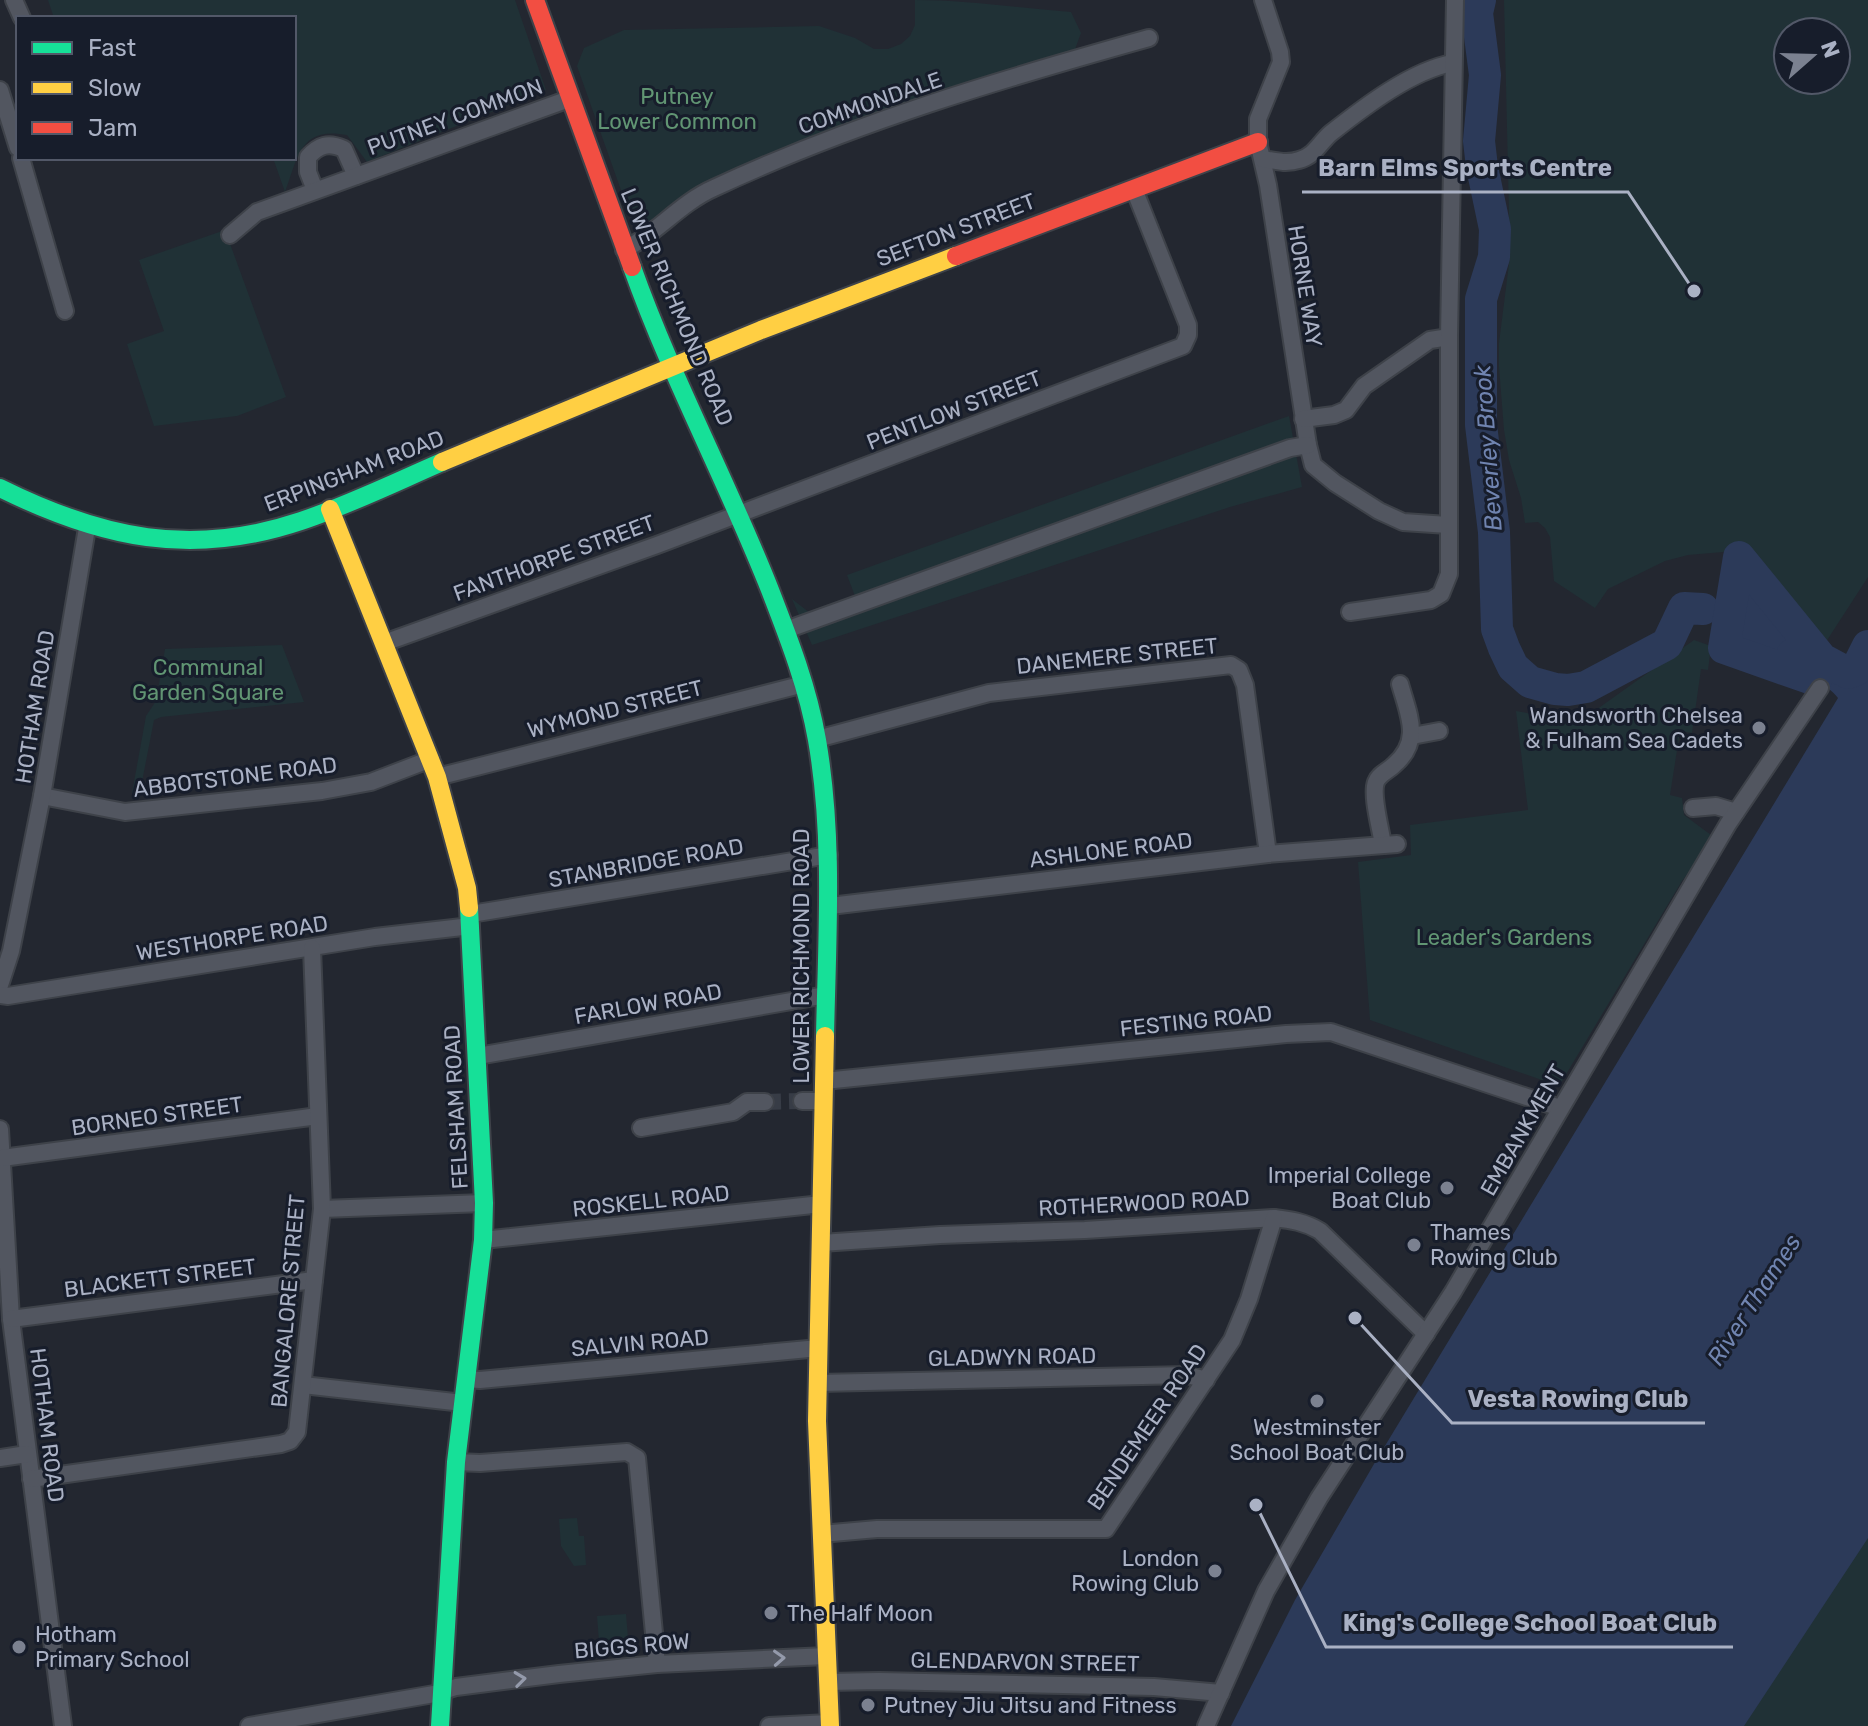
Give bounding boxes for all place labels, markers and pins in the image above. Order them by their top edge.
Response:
callout: Barn Elms Sports Centre [1302,144,1628,192]
place label: Wandsworth Chelsea & Fulham Sea Cadets [1525,702,1743,754]
marker: Wandsworth Chelsea & Fulham Sea Cadets [1750,719,1768,737]
place label: Imperial College Boat Club [1268,1162,1431,1214]
marker: Imperial College Boat Club [1438,1179,1456,1197]
place label: Thames Rowing Club [1430,1219,1558,1271]
marker: Thames Rowing Club [1405,1236,1423,1254]
callout: Vesta Rowing Club [1452,1375,1705,1423]
marker: Westminster School Boat Club [1308,1392,1326,1410]
place label: Westminster School Boat Club [1230,1414,1404,1466]
place label: London Rowing Club [1071,1545,1199,1597]
marker: London Rowing Club [1206,1562,1224,1580]
callout: King's College School Boat Club [1326,1599,1733,1647]
place label: The Half Moon [787,1600,933,1627]
marker: The Half Moon [762,1604,780,1622]
place label: Hotham Primary School [35,1621,190,1673]
marker: Hotham Primary School [10,1638,28,1656]
place label: Putney Jiu Jitsu and Fitness [884,1692,1177,1719]
marker: Putney Jiu Jitsu and Fitness [859,1696,877,1714]

